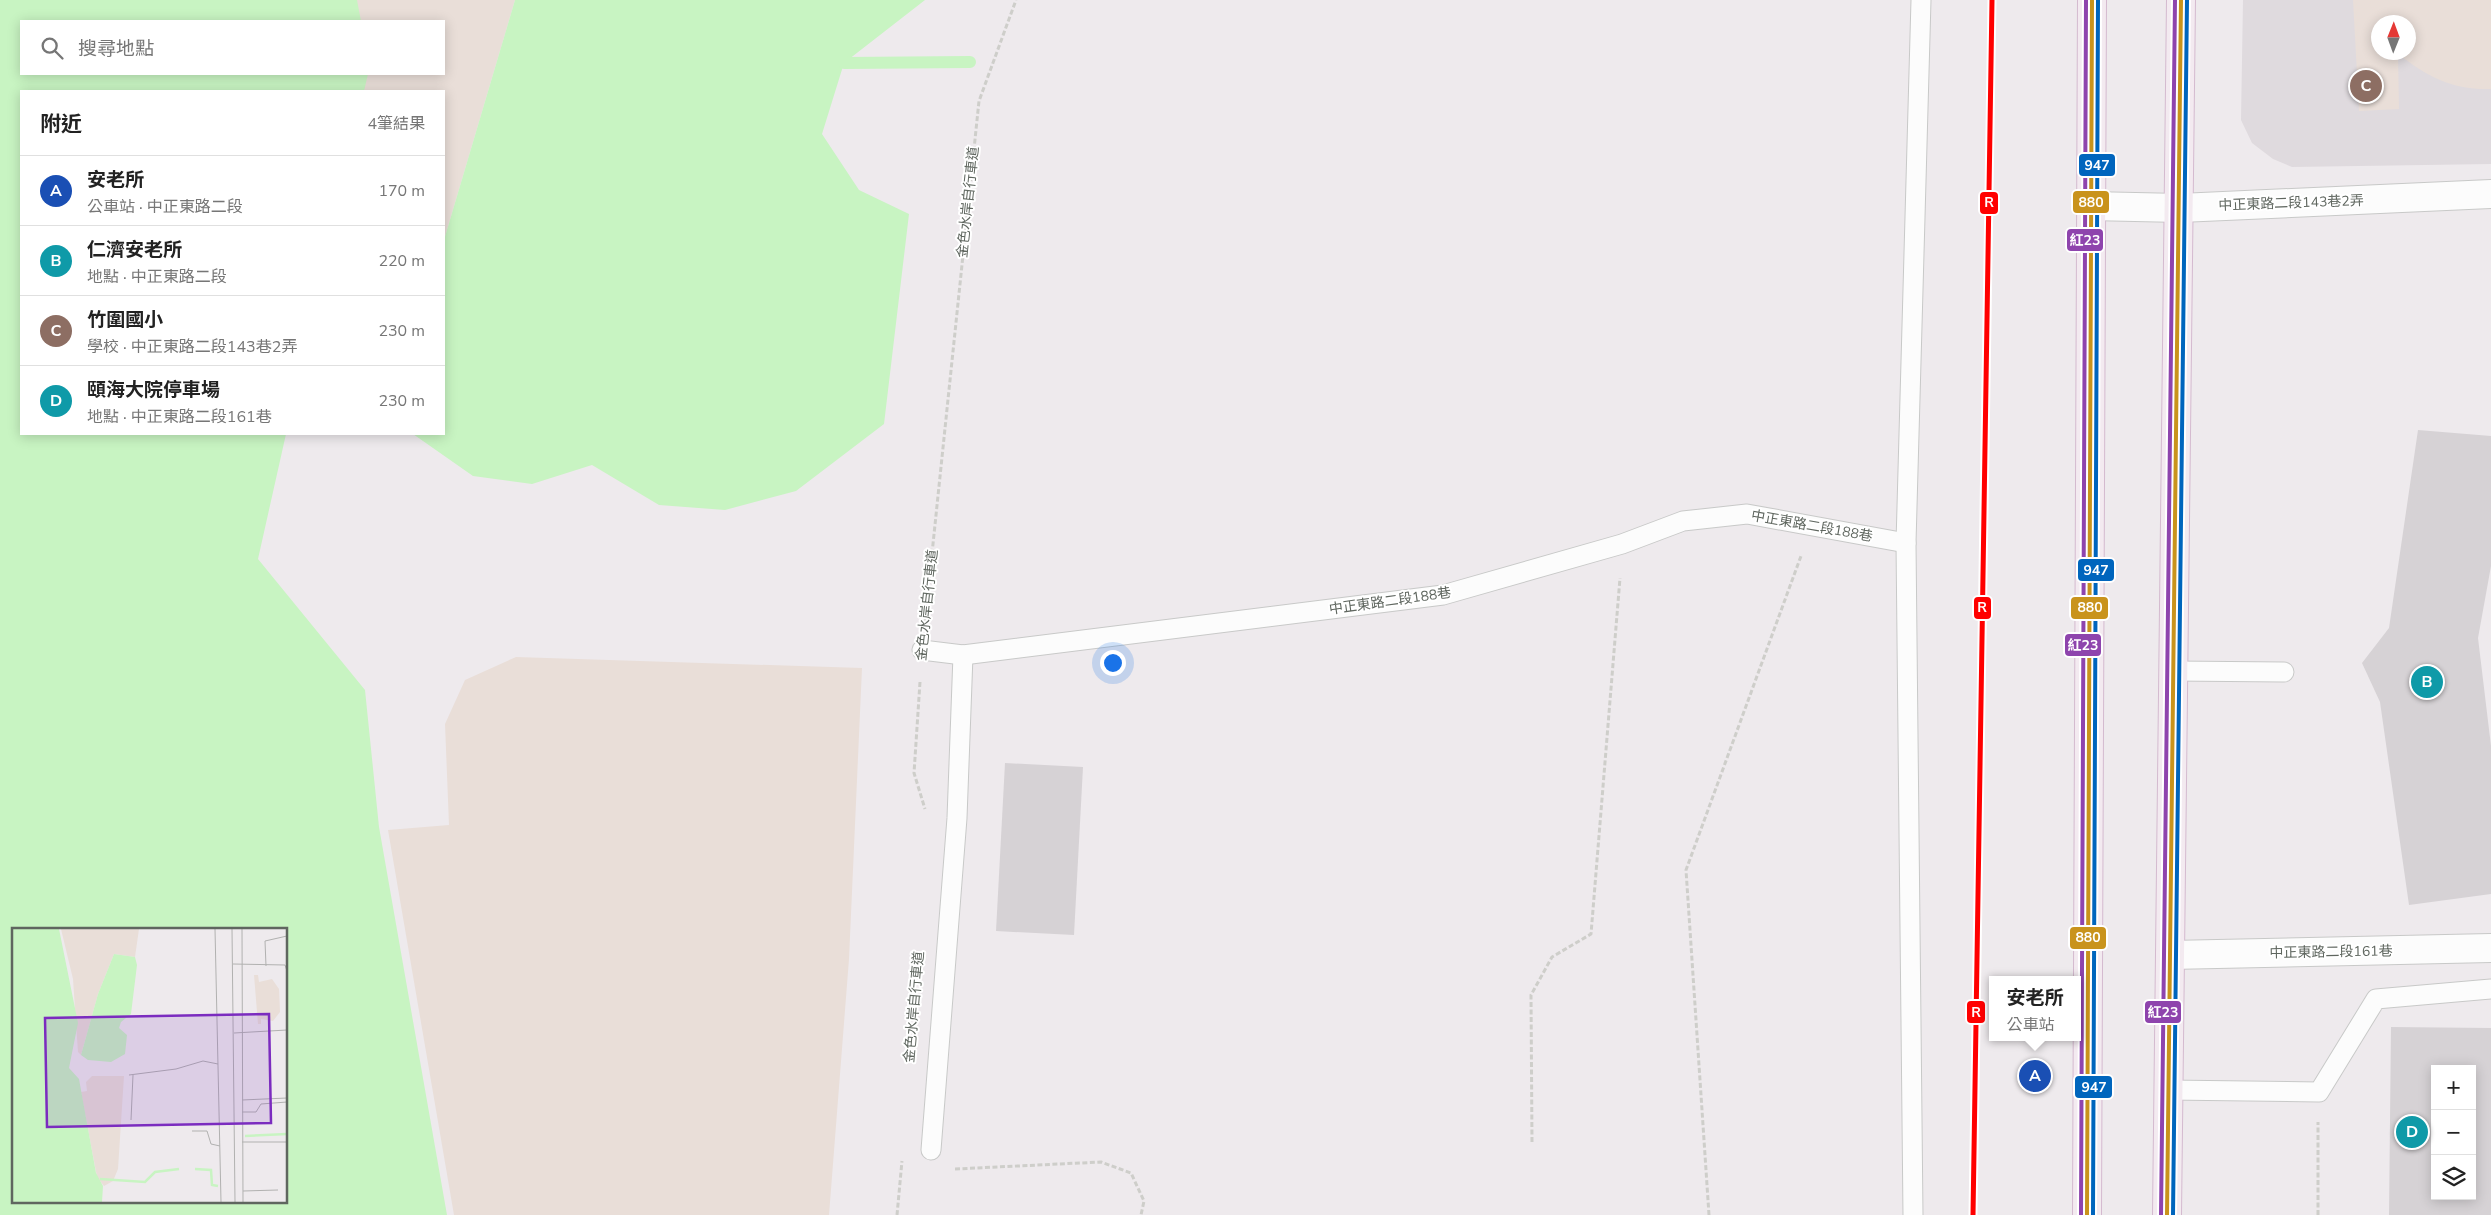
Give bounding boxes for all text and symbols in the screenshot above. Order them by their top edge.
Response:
north arrow [2371,15,2416,60]
search box [20,20,445,75]
icon: search [38,34,66,62]
text: 搜尋地點 [78,36,154,62]
pin: C [2350,67,2382,105]
text: 附近 [40,110,82,138]
text: 4筆結果 [367,113,425,135]
street label: 金色水岸自行車道 [953,145,983,259]
line badge: 947 [2078,153,2116,177]
text: 947 [2084,156,2110,175]
text: 安老所 [87,167,144,193]
text: A [50,180,62,202]
text: 170 m [378,180,425,202]
line badge: 880 [2072,190,2110,214]
line badge: R [1979,191,1999,215]
street label: 中正東路二段143巷2弄 [2218,191,2364,215]
text: R [1984,193,1994,212]
text: 880 [2078,193,2104,212]
text: 公車站 · 中正東路二段 [87,196,243,218]
line badge: 紅23 [2066,228,2104,252]
text: 紅23 [2070,231,2100,250]
text: 仁濟安老所 [87,237,182,263]
text: B [50,250,62,272]
text: 220 m [378,250,425,272]
text: 地點 · 中正東路二段 [87,266,227,288]
text: 竹圍國小 [87,307,163,333]
text: C [51,320,61,342]
text: 230 m [378,320,425,342]
text: 學校 · 中正東路二段143巷2弄 [87,336,297,358]
text: 頤海大院停車場 [87,377,220,403]
text: D [50,390,62,412]
text: 230 m [378,390,425,412]
text: 地點 · 中正東路二段161巷 [87,406,272,428]
street label: 中正東路二段188巷 [1750,506,1874,546]
street label: 金色水岸自行車道 [912,548,942,662]
line badge: 947 [2077,558,2115,582]
text: 947 [2083,561,2109,580]
street label: 中正東路二段188巷 [1328,583,1452,619]
line badge: R [1973,596,1992,620]
line badge: 880 [2070,596,2109,620]
text: R [1977,598,1987,617]
text: 880 [2077,598,2103,617]
line badge: 紅23 [2064,633,2102,657]
text: 紅23 [2068,636,2098,655]
your location [1100,650,1126,676]
pin: B [2411,663,2443,701]
line badge: 880 [2069,926,2107,950]
inset map [12,928,288,1202]
text: 880 [2075,928,2101,947]
street label: 中正東路二段161巷 [2269,941,2393,963]
street label: 金色水岸自行車道 [900,950,928,1064]
popup [1989,976,2081,1041]
text: 安老所 [2006,985,2064,1011]
line badge: R [1966,1000,1986,1024]
line badge: 紅23 [2144,1000,2182,1024]
text: R [1971,1003,1981,1022]
text: 紅23 [2148,1003,2178,1022]
text: 公車站 [2006,1014,2055,1036]
pin: A [2019,1057,2051,1095]
map controls [2431,1065,2476,1200]
button: + [2431,1065,2476,1110]
line badge: 947 [2074,1075,2113,1099]
text: 947 [2081,1078,2107,1097]
button: − [2431,1110,2476,1155]
pin: D [2396,1113,2428,1151]
button: layers [2431,1155,2476,1200]

